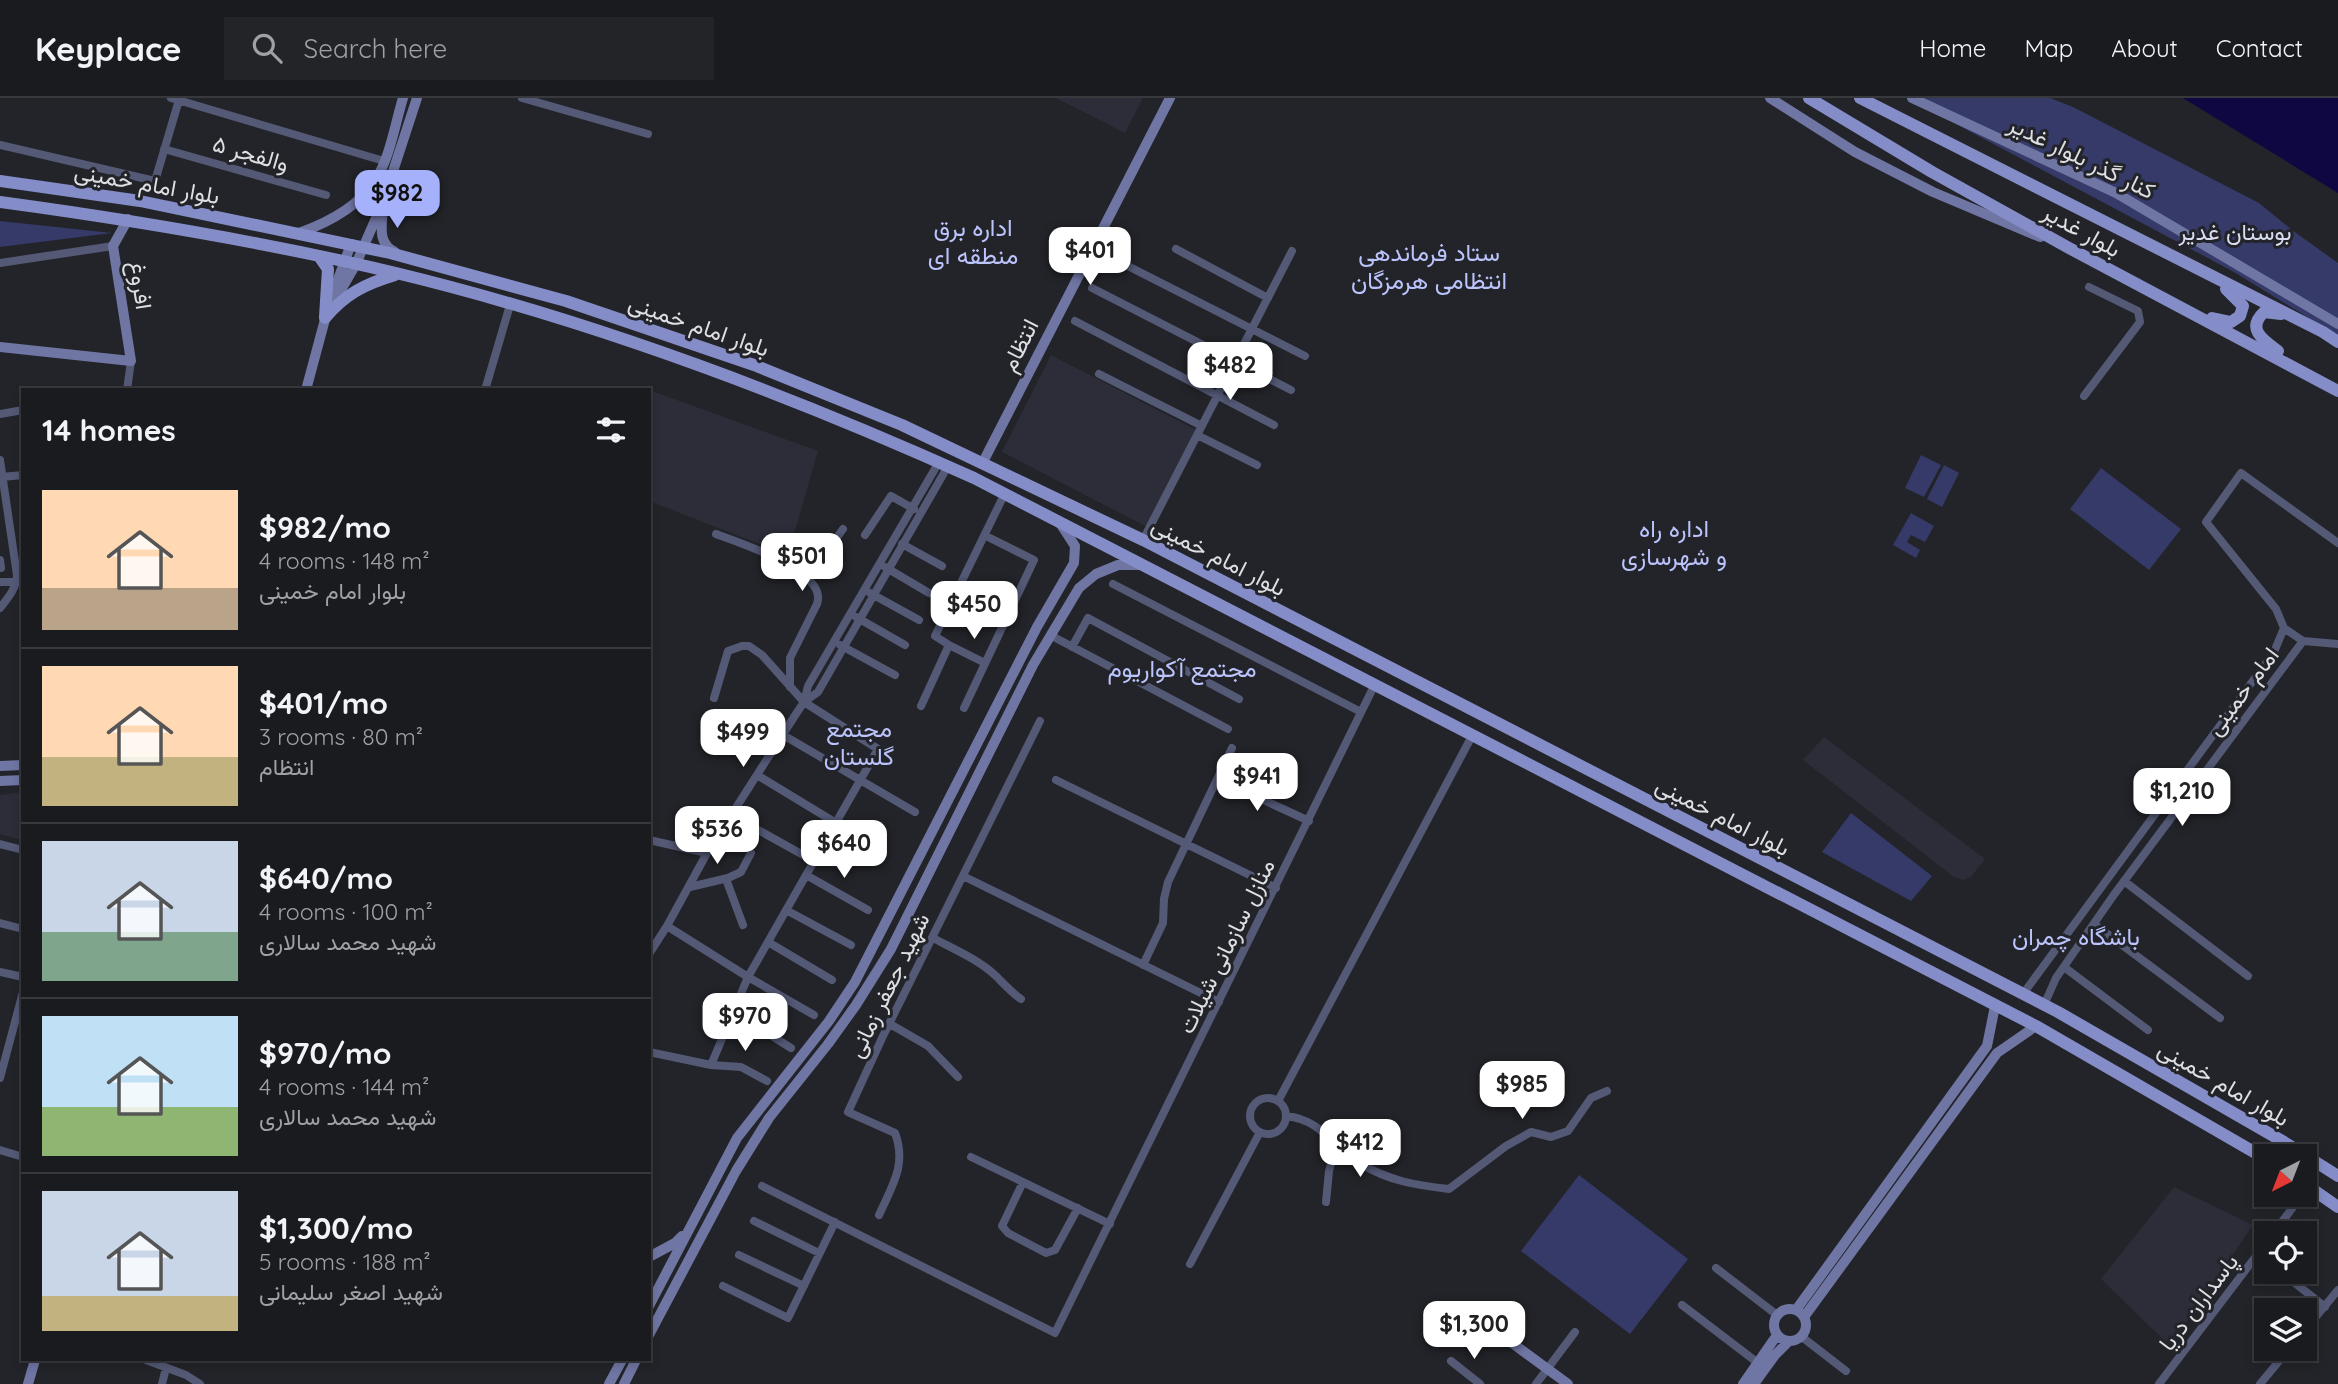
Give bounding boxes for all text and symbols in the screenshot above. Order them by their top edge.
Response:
search box [224,17,714,80]
text: Keyplace [35,28,182,69]
icon: search [248,29,286,67]
text: Search here [304,32,447,65]
text: Home [1919,33,1986,63]
text: Map [2024,33,2073,63]
text: About [2111,33,2178,63]
text: Contact [2216,33,2303,63]
street label: کنار گذر بلوار غدیر [2003,109,2160,206]
street label: والفجر ۵ [209,128,293,179]
street label: بلوار امام خمینی [72,156,222,211]
pin: $982 [356,170,438,230]
text: $982 [371,178,423,207]
street label: بلوار غدیر [2036,196,2126,264]
district label: اداره برق منطقه ای [928,212,1018,270]
park label: بوستان غدیر [2178,217,2291,247]
pin: $401 [1049,228,1131,287]
text: $401 [1065,235,1115,264]
district label: ستاد فرماندهی انتظامی هرمزگان [1351,237,1507,296]
street label: افروغ [121,259,159,312]
street label: بلوار امام خمینی [624,287,773,364]
street label: انتظام [994,314,1045,377]
pin: $482 [1189,342,1271,402]
text: $482 [1204,350,1256,379]
text: 14 homes [42,411,176,449]
icon: filters [592,411,630,449]
text: $982/mo [259,508,391,546]
street label: بلوار امام خمینی [1146,510,1291,603]
district label: اداره راه و شهرسازی [1621,513,1727,572]
icon: home [98,518,182,602]
pin: $501 [761,533,843,593]
text: $501 [777,541,827,570]
text: 4 rooms · 148 m² [259,546,430,575]
text: بلوار امام خمینی [259,576,406,605]
pin: $450 [933,582,1015,641]
text: $450 [947,589,1001,618]
street label: امام خمینی [2199,641,2285,742]
district label: مجتمع آکواریوم [1107,653,1257,686]
text: $401/mo [259,684,388,722]
icon: home [98,694,182,778]
pin: $499 [702,710,784,769]
district label: مجتمع گلستان [824,713,894,771]
text: $499 [717,717,769,746]
text: 3 rooms · 80 m² [259,722,423,751]
text: انتظام [259,752,314,781]
pin: $941 [1216,754,1298,813]
text: $941 [1233,761,1281,790]
pin: $1,210 [2125,768,2239,828]
street label: بلوار امام خمینی [1650,770,1795,863]
text: $1,210 [2149,776,2215,805]
pin: $536 [676,806,758,866]
text: $536 [691,814,743,843]
pin: $640 [803,820,885,880]
text: $640 [817,828,871,857]
street label: منازل سازمانی شیلات [1171,854,1282,1039]
text: $640/mo [259,859,393,897]
icon: home [98,869,182,953]
text: 4 rooms · 100 m² [259,897,433,926]
street label: شهید جعفر زمانی [840,908,936,1063]
district label: باشگاه چمران [2012,921,2140,953]
text: شهید محمد سالاری [259,927,436,956]
pin: $970 [704,993,786,1053]
text: $970 [719,1001,771,1030]
text: $970/mo [259,1034,391,1072]
street label: بلوار امام خمینی [2153,1034,2295,1133]
icon: home [98,1044,182,1128]
pin: $985 [1481,1062,1563,1121]
text: $985 [1496,1069,1548,1098]
text: 4 rooms · 144 m² [259,1072,429,1101]
text: شهید محمد سالاری [259,1102,436,1131]
pin: $412 [1319,1119,1401,1179]
text: $412 [1336,1127,1384,1156]
north arrow [2254,1144,2317,1208]
map controls [2254,1144,2317,1361]
text: $1,300/mo [259,1209,413,1247]
icon: home [98,1219,182,1303]
button: locate [2254,1221,2317,1284]
text: 5 rooms · 188 m² [259,1247,431,1276]
street label: پاسداران دریا [2152,1248,2246,1358]
text: شهید اصغر سلیمانی [259,1277,443,1306]
button: layers [2254,1298,2317,1361]
pin: $1,300 [1417,1302,1531,1361]
text: $1,300 [1439,1309,1509,1338]

